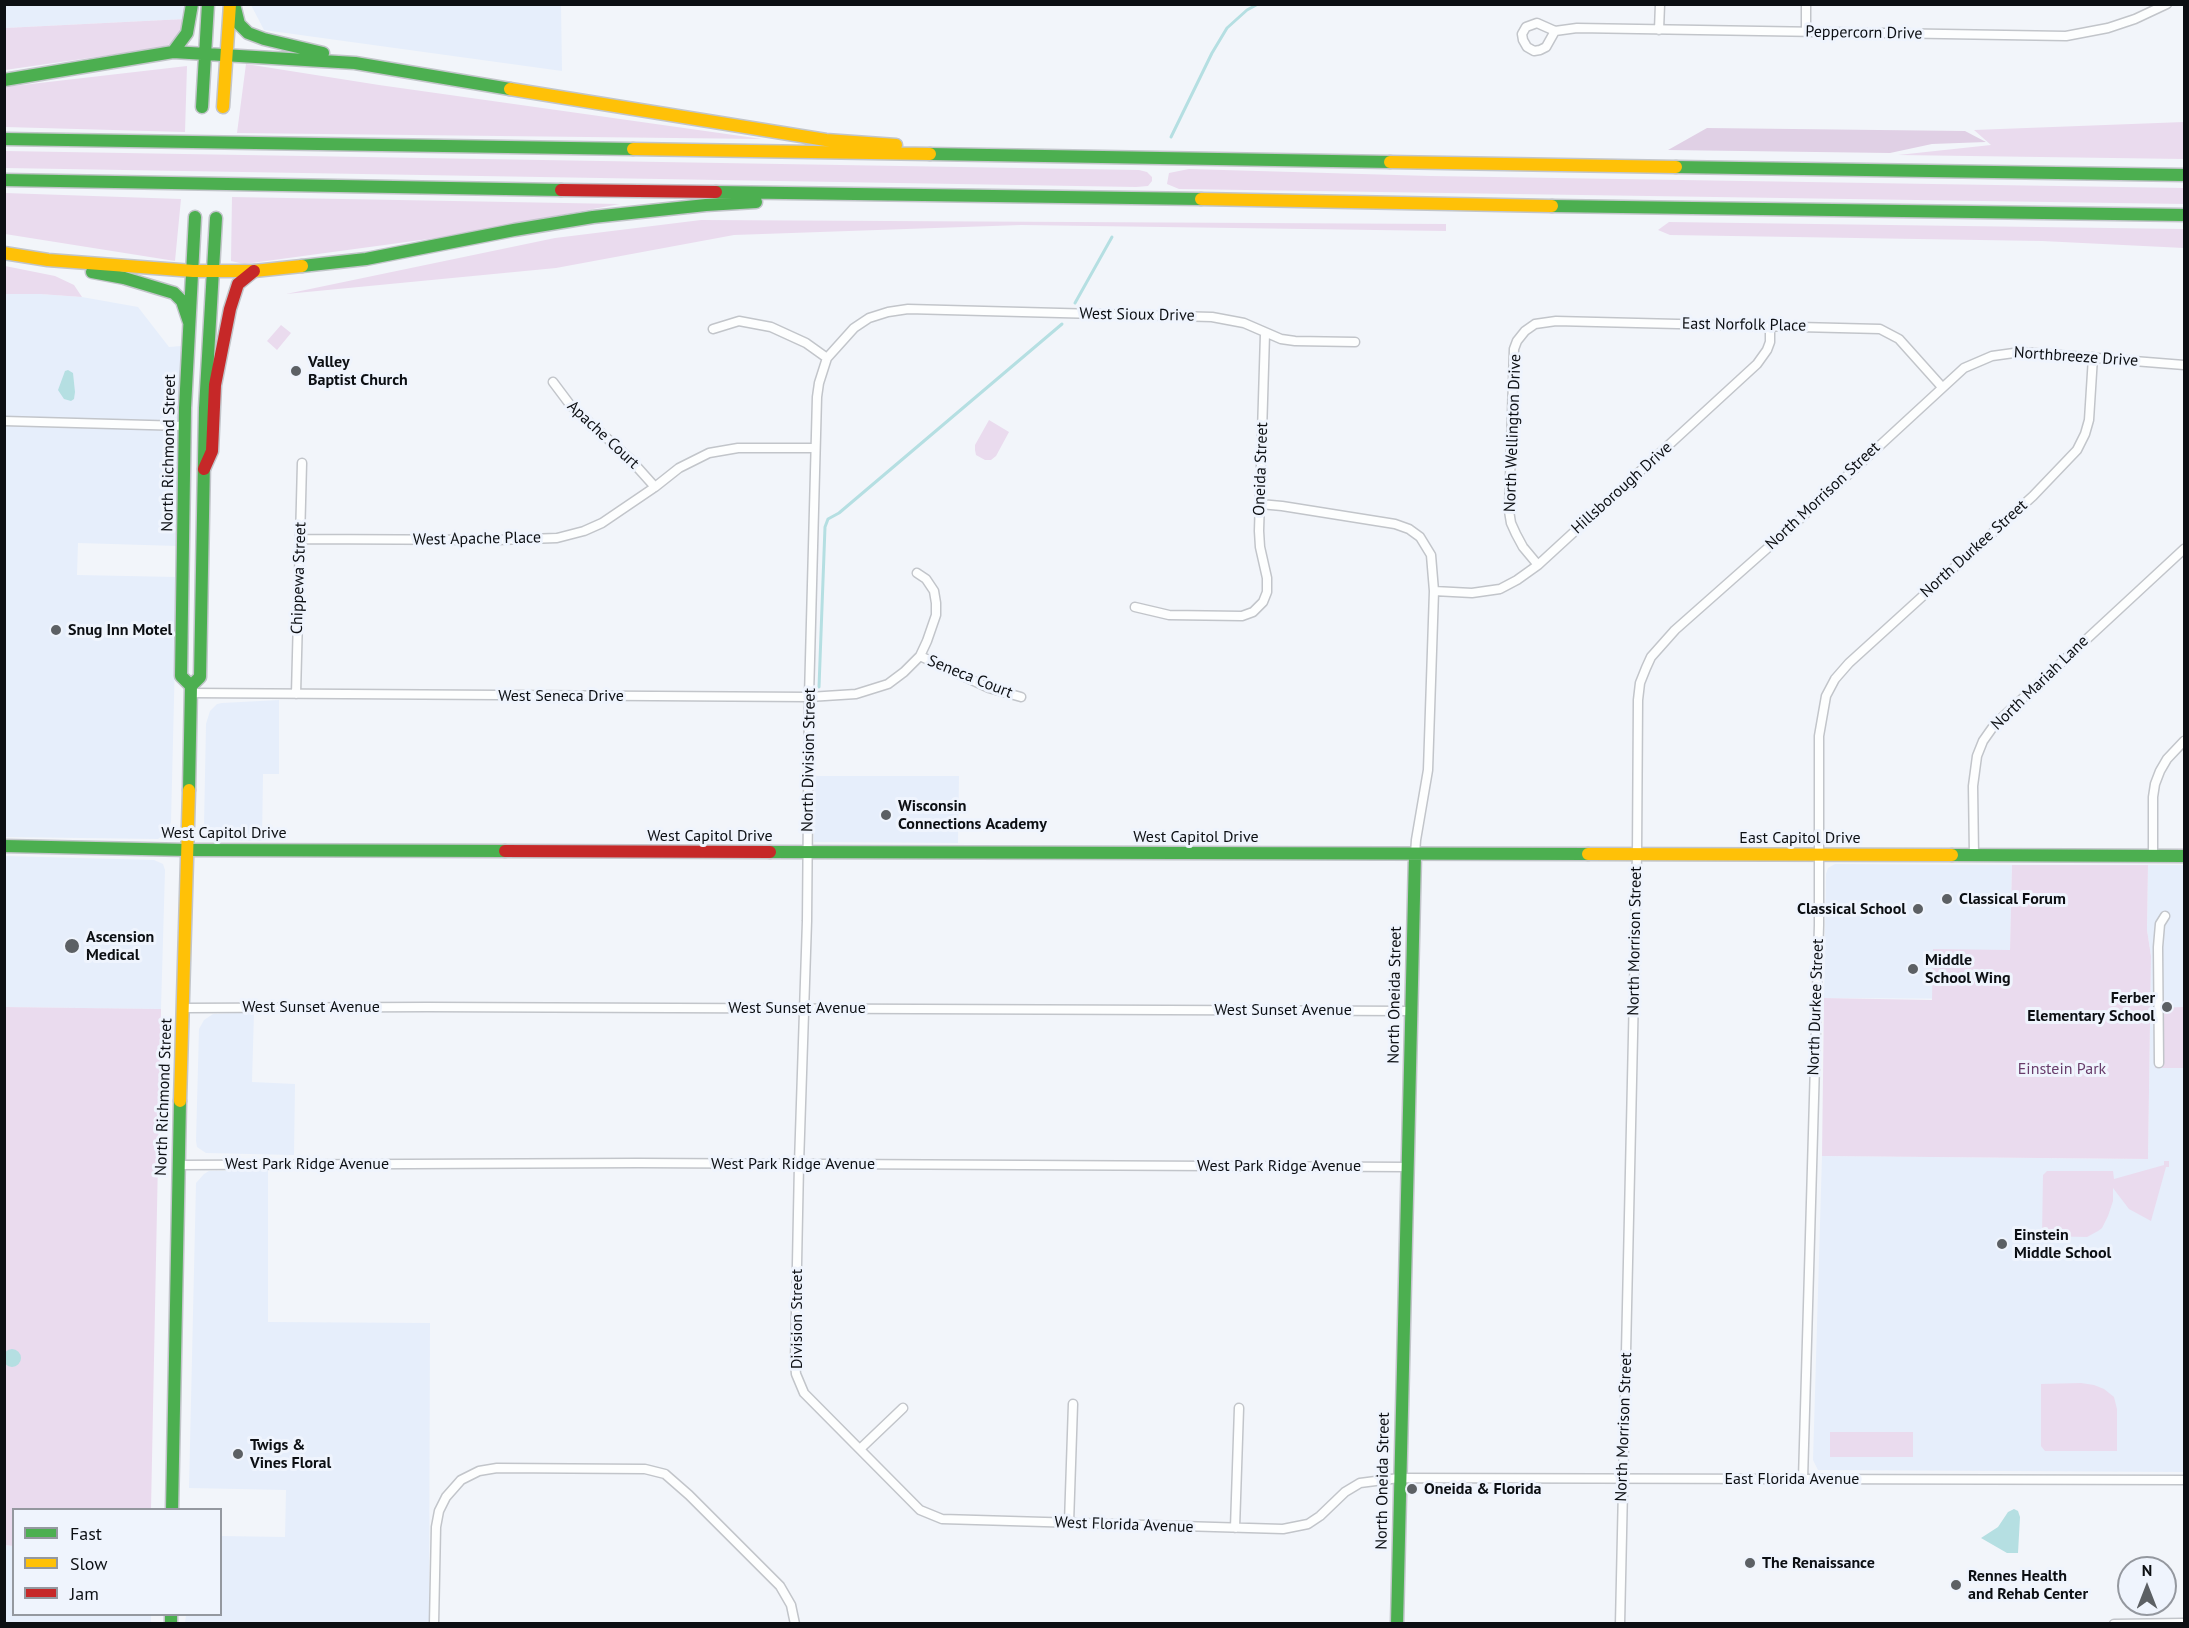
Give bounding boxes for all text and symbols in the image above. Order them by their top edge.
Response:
street label: Peppercorn Drive [1805,22,1923,44]
street label: West Sioux Drive [1079,304,1195,326]
street label: East Norfolk Place [1682,314,1806,336]
street label: Northbreeze Drive [2013,343,2139,371]
place label: Valley Baptist Church [308,352,408,390]
street label: North Wellington Drive [1501,354,1525,512]
marker: Valley Baptist Church [289,364,303,378]
street label: North Richmond Street [158,374,180,532]
street label: Apache Court [563,397,643,473]
street label: Oneida Street [1250,422,1272,516]
street label: Hillsborough Drive [1568,438,1676,538]
street label: North Morrison Street [1762,438,1884,554]
street label: North Durkee Street [1917,496,2031,602]
street label: Chippewa Street [287,522,311,634]
street label: West Apache Place [413,528,541,550]
place label: Snug Inn Motel [68,620,172,640]
marker: Snug Inn Motel [49,623,63,637]
street label: North Mariah Lane [1987,632,2093,734]
street label: Seneca Court [925,651,1015,703]
street label: West Seneca Drive [498,686,624,706]
street label: North Division Street [798,688,820,832]
place label: Wisconsin Connections Academy [898,796,1047,834]
marker: Wisconsin Connections Academy [879,808,893,822]
street label: West Capitol Drive [161,823,287,843]
street label: West Capitol Drive [647,826,773,846]
street label: West Capitol Drive [1133,827,1259,847]
street label: East Capitol Drive [1739,828,1861,848]
street label: North Morrison Street [1624,866,1646,1016]
place label: Classical Forum [1959,889,2066,909]
marker: Classical Forum [1940,892,1954,906]
place label: Classical School [1797,899,1906,919]
marker: Classical School [1911,902,1925,916]
street label: North Oneida Street [1384,926,1406,1064]
place label: Ascension Medical [86,927,154,965]
marker: Ascension Medical [63,937,81,955]
street label: North Durkee Street [1804,938,1828,1076]
place label: Middle School Wing [1925,950,2010,988]
marker: Middle School Wing [1906,962,1920,976]
place label: Ferber Elementary School [2027,988,2155,1026]
street label: West Sunset Avenue [242,997,380,1017]
street label: West Sunset Avenue [728,998,866,1018]
street label: West Sunset Avenue [1214,1000,1352,1020]
marker: Ferber Elementary School [2160,1000,2174,1014]
street label: North Richmond Street [152,1018,176,1176]
park label: Einstein Park [2018,1059,2106,1079]
street label: West Park Ridge Avenue [225,1154,389,1174]
street label: West Park Ridge Avenue [711,1154,875,1174]
street label: West Park Ridge Avenue [1197,1156,1361,1176]
place label: Einstein Middle School [2014,1225,2111,1263]
marker: Einstein Middle School [1995,1237,2009,1251]
street label: Division Street [787,1269,807,1369]
street label: North Morrison Street [1612,1352,1636,1502]
street label: North Oneida Street [1372,1412,1394,1550]
place label: Twigs & Vines Floral [250,1435,331,1473]
marker: Twigs & Vines Floral [231,1447,245,1461]
street label: East Florida Avenue [1725,1469,1859,1489]
place label: Oneida & Florida [1424,1479,1541,1499]
marker: Oneida & Florida [1405,1482,1419,1496]
legend [12,1508,222,1616]
street label: West Florida Avenue [1054,1513,1194,1537]
text: Fast [70,1522,102,1545]
text: Slow [70,1552,108,1575]
place label: The Renaissance [1762,1553,1875,1573]
marker: The Renaissance [1743,1556,1757,1570]
north arrow [2117,1556,2177,1616]
text: N [2142,1560,2152,1580]
place label: Rennes Health and Rehab Center [1968,1566,2088,1604]
marker: Rennes Health and Rehab Center [1949,1578,1963,1592]
text: Jam [70,1582,99,1605]

